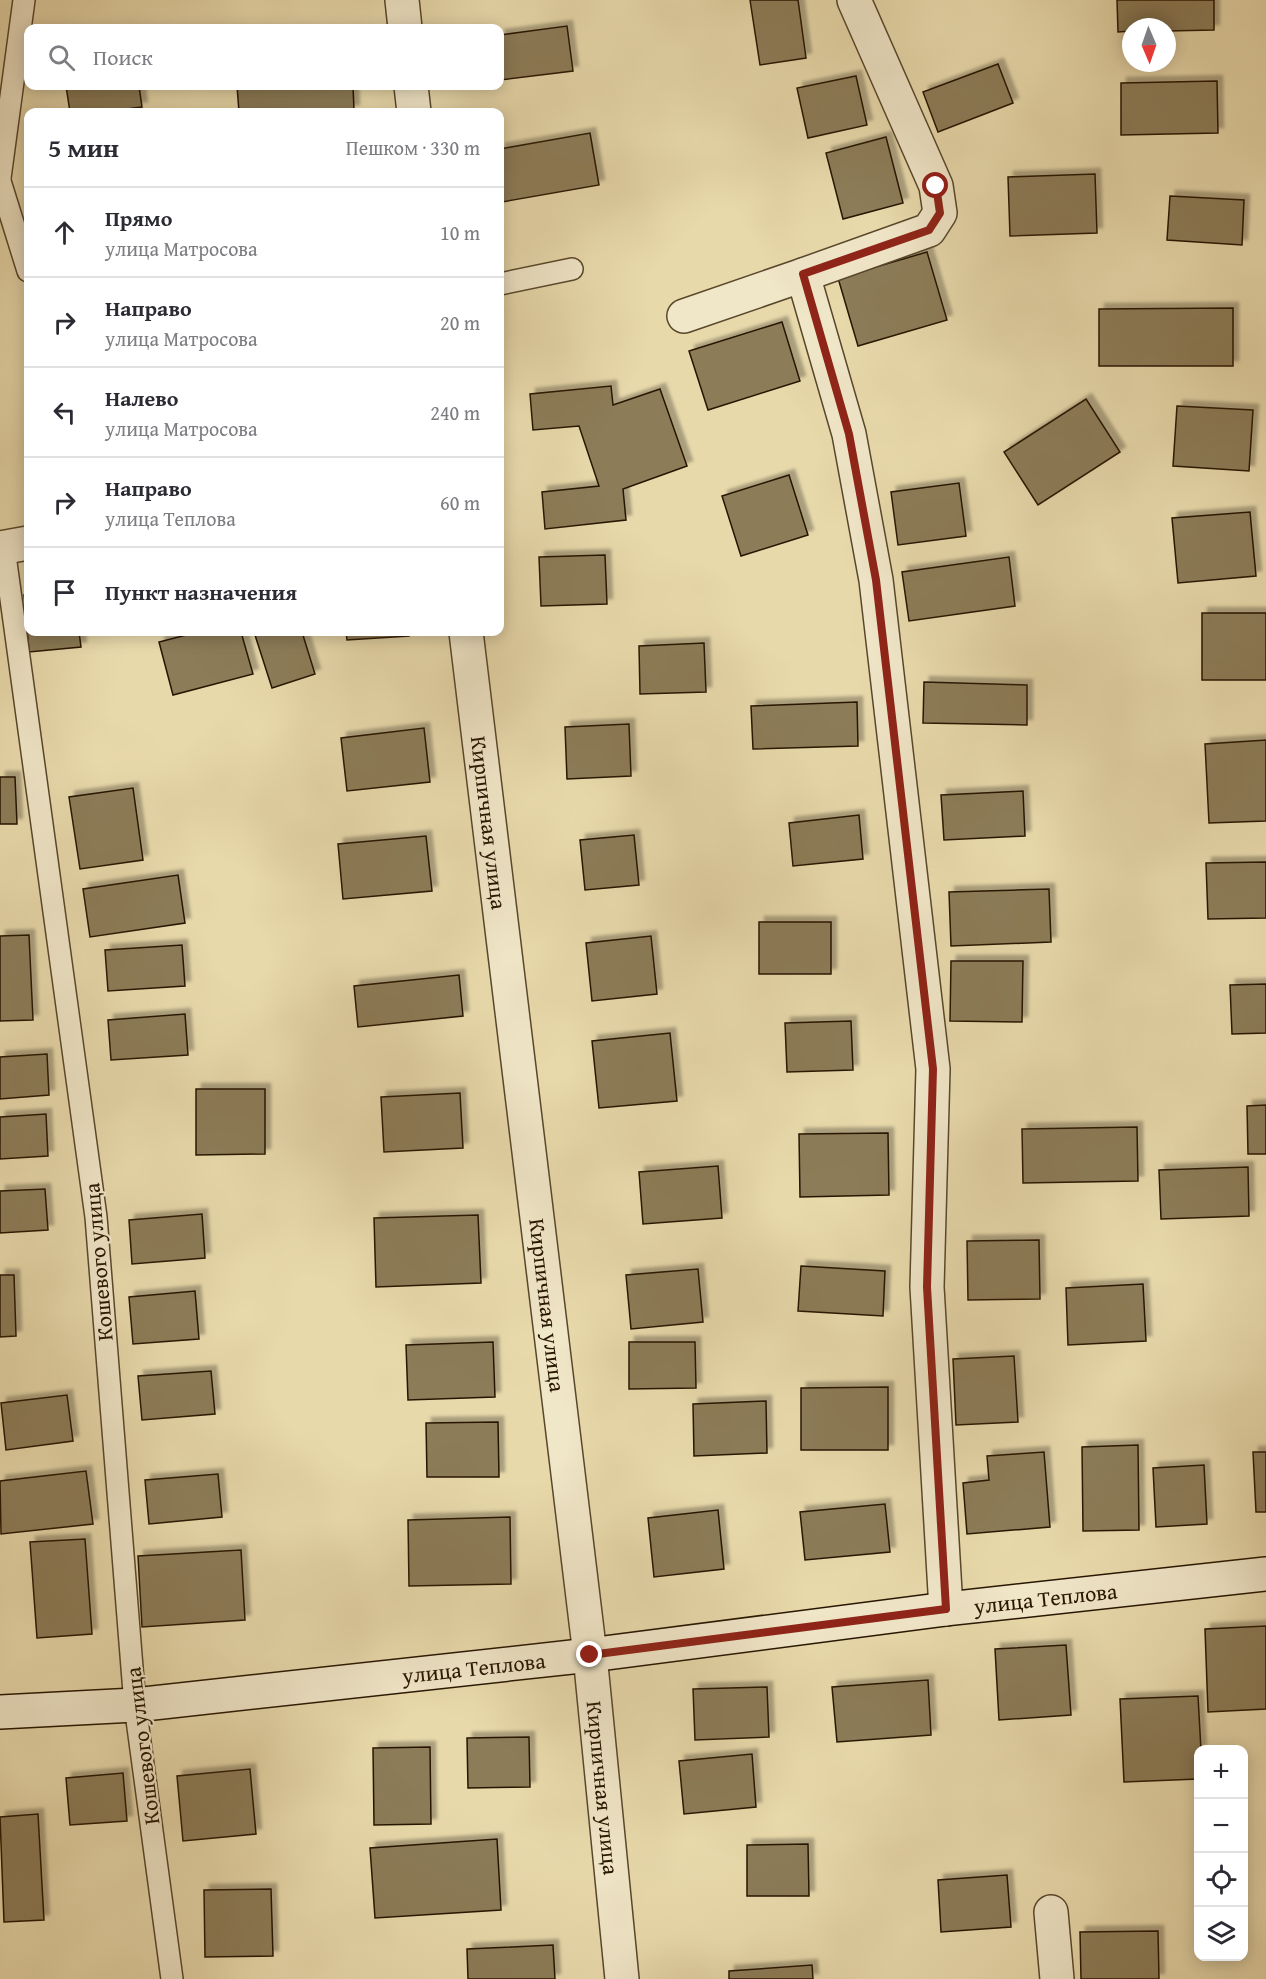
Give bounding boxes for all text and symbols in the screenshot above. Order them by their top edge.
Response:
north arrow [1122,18,1176,72]
search box [24,24,504,90]
icon: search [45,41,78,74]
text: Поиск [93,41,153,73]
text: 5 мин [48,128,119,167]
text: Пешком · 330 m [346,133,480,162]
route start [922,172,948,198]
text: Прямо [105,202,172,234]
icon: ahead [48,216,81,249]
text: 10 m [440,218,480,247]
text: улица Матросова [105,234,258,263]
text: Направо [105,292,192,324]
icon: right [48,306,81,339]
text: 20 m [440,308,480,337]
text: улица Матросова [105,324,258,353]
text: Налево [105,382,178,414]
icon: left [48,396,81,429]
text: 240 m [430,398,480,427]
text: улица Матросова [105,414,258,443]
text: Направо [105,472,192,504]
icon: right [48,486,81,519]
text: 60 m [440,488,480,517]
text: улица Теплова [105,504,236,533]
icon: arrive [48,576,81,609]
text: Пункт назначения [105,576,297,608]
street label: Кирпичная улица [463,734,516,912]
street label: Кошевого улица [75,1181,121,1342]
street label: Кирпичная улица [521,1217,574,1394]
street label: улица Теплова [971,1574,1119,1622]
route end [576,1641,602,1667]
street label: улица Теплова [399,1644,548,1692]
street label: Кошевого улица [116,1665,168,1827]
street label: Кирпичная улица [579,1699,628,1877]
map controls [1194,1745,1248,1961]
button: + [1194,1745,1248,1799]
button: − [1194,1799,1248,1853]
button: locate [1194,1853,1248,1907]
button: layers [1194,1907,1248,1961]

